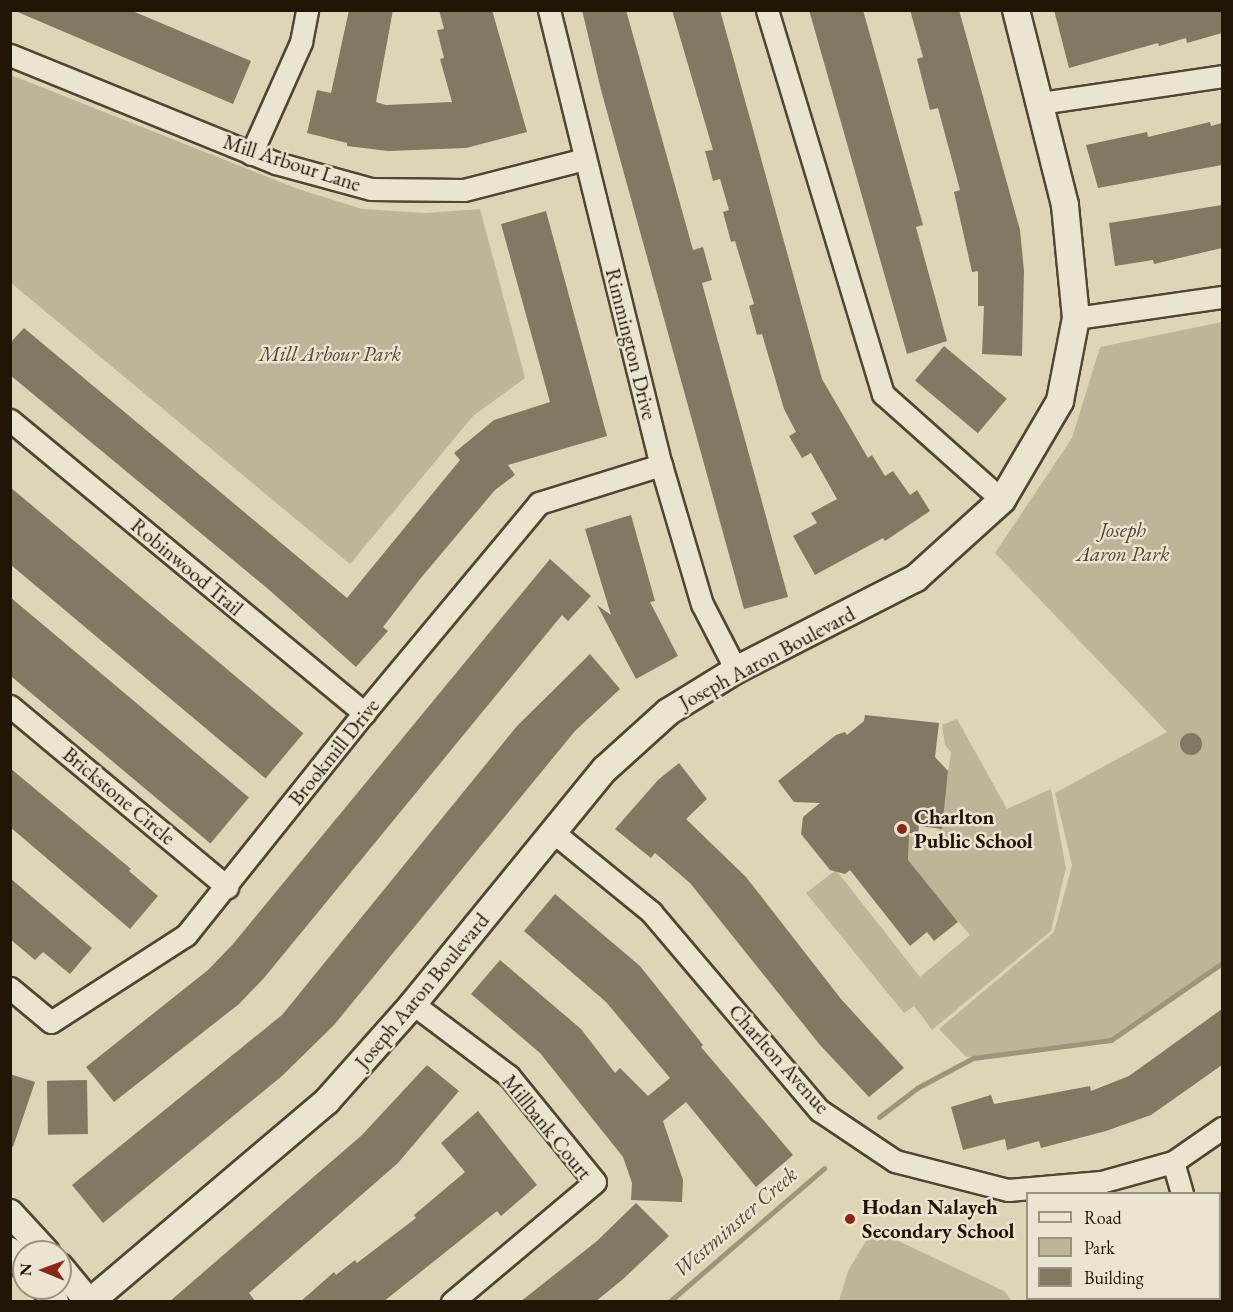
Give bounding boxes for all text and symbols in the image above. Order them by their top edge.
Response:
street label: Mill Arbour Lane [220,129,364,197]
street label: Rimmington Drive [600,266,662,422]
park label: Mill Arbour Park [259,341,401,367]
street label: Robinwood Trail [126,513,248,621]
park label: Joseph Aaron Park [1077,517,1169,567]
street label: Joseph Aaron Boulevard [675,601,859,715]
street label: Brookmill Drive [283,693,385,811]
street label: Brickstone Circle [58,742,180,850]
place label: Charlton Public School [914,804,1033,854]
marker: Charlton Public School [895,822,909,836]
street label: Joseph Aaron Boulevard [349,908,495,1074]
street label: Charlton Avenue [723,999,835,1119]
street label: Millbank Court [497,1069,597,1185]
water label: Westminster Creek [668,1161,802,1283]
legend [1026,1192,1221,1300]
place label: Hodan Nalayeh Secondary School [862,1194,1015,1244]
text: Road [1084,1206,1122,1229]
marker: Hodan Nalayeh Secondary School [843,1212,857,1226]
text: Park [1084,1236,1115,1259]
north arrow [12,1240,72,1300]
text: N [15,1263,36,1276]
text: Building [1084,1266,1144,1289]

